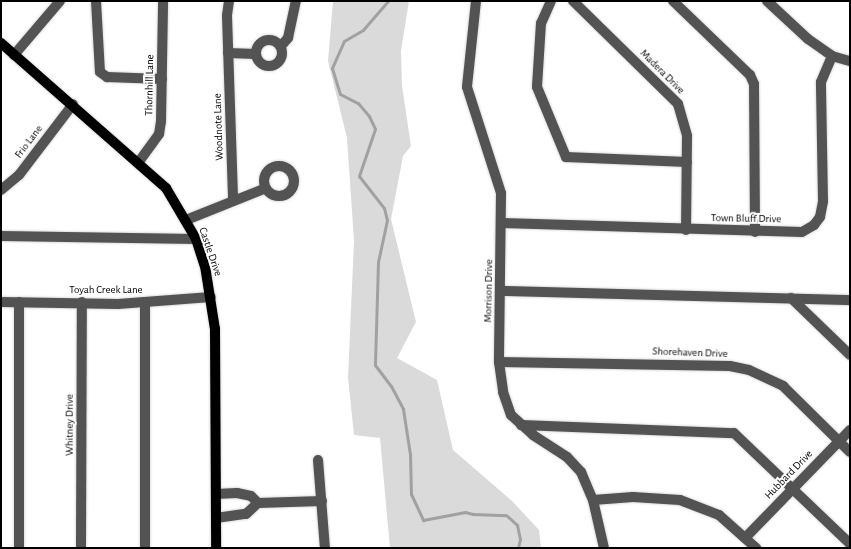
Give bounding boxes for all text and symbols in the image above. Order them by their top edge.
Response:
street label: Madera Drive [637,47,687,97]
street label: Thornhill Lane [143,54,157,116]
street label: Woodnote Lane [211,93,227,161]
street label: Frio Lane [12,123,46,161]
street label: Town Bluff Drive [711,212,781,226]
street label: Castle Drive [195,226,225,278]
street label: Morrison Drive [482,259,496,323]
street label: Toyah Creek Lane [69,283,143,297]
street label: Shorehaven Drive [652,345,728,361]
street label: Whitney Drive [63,394,77,456]
street label: Hubbard Drive [762,448,816,502]

